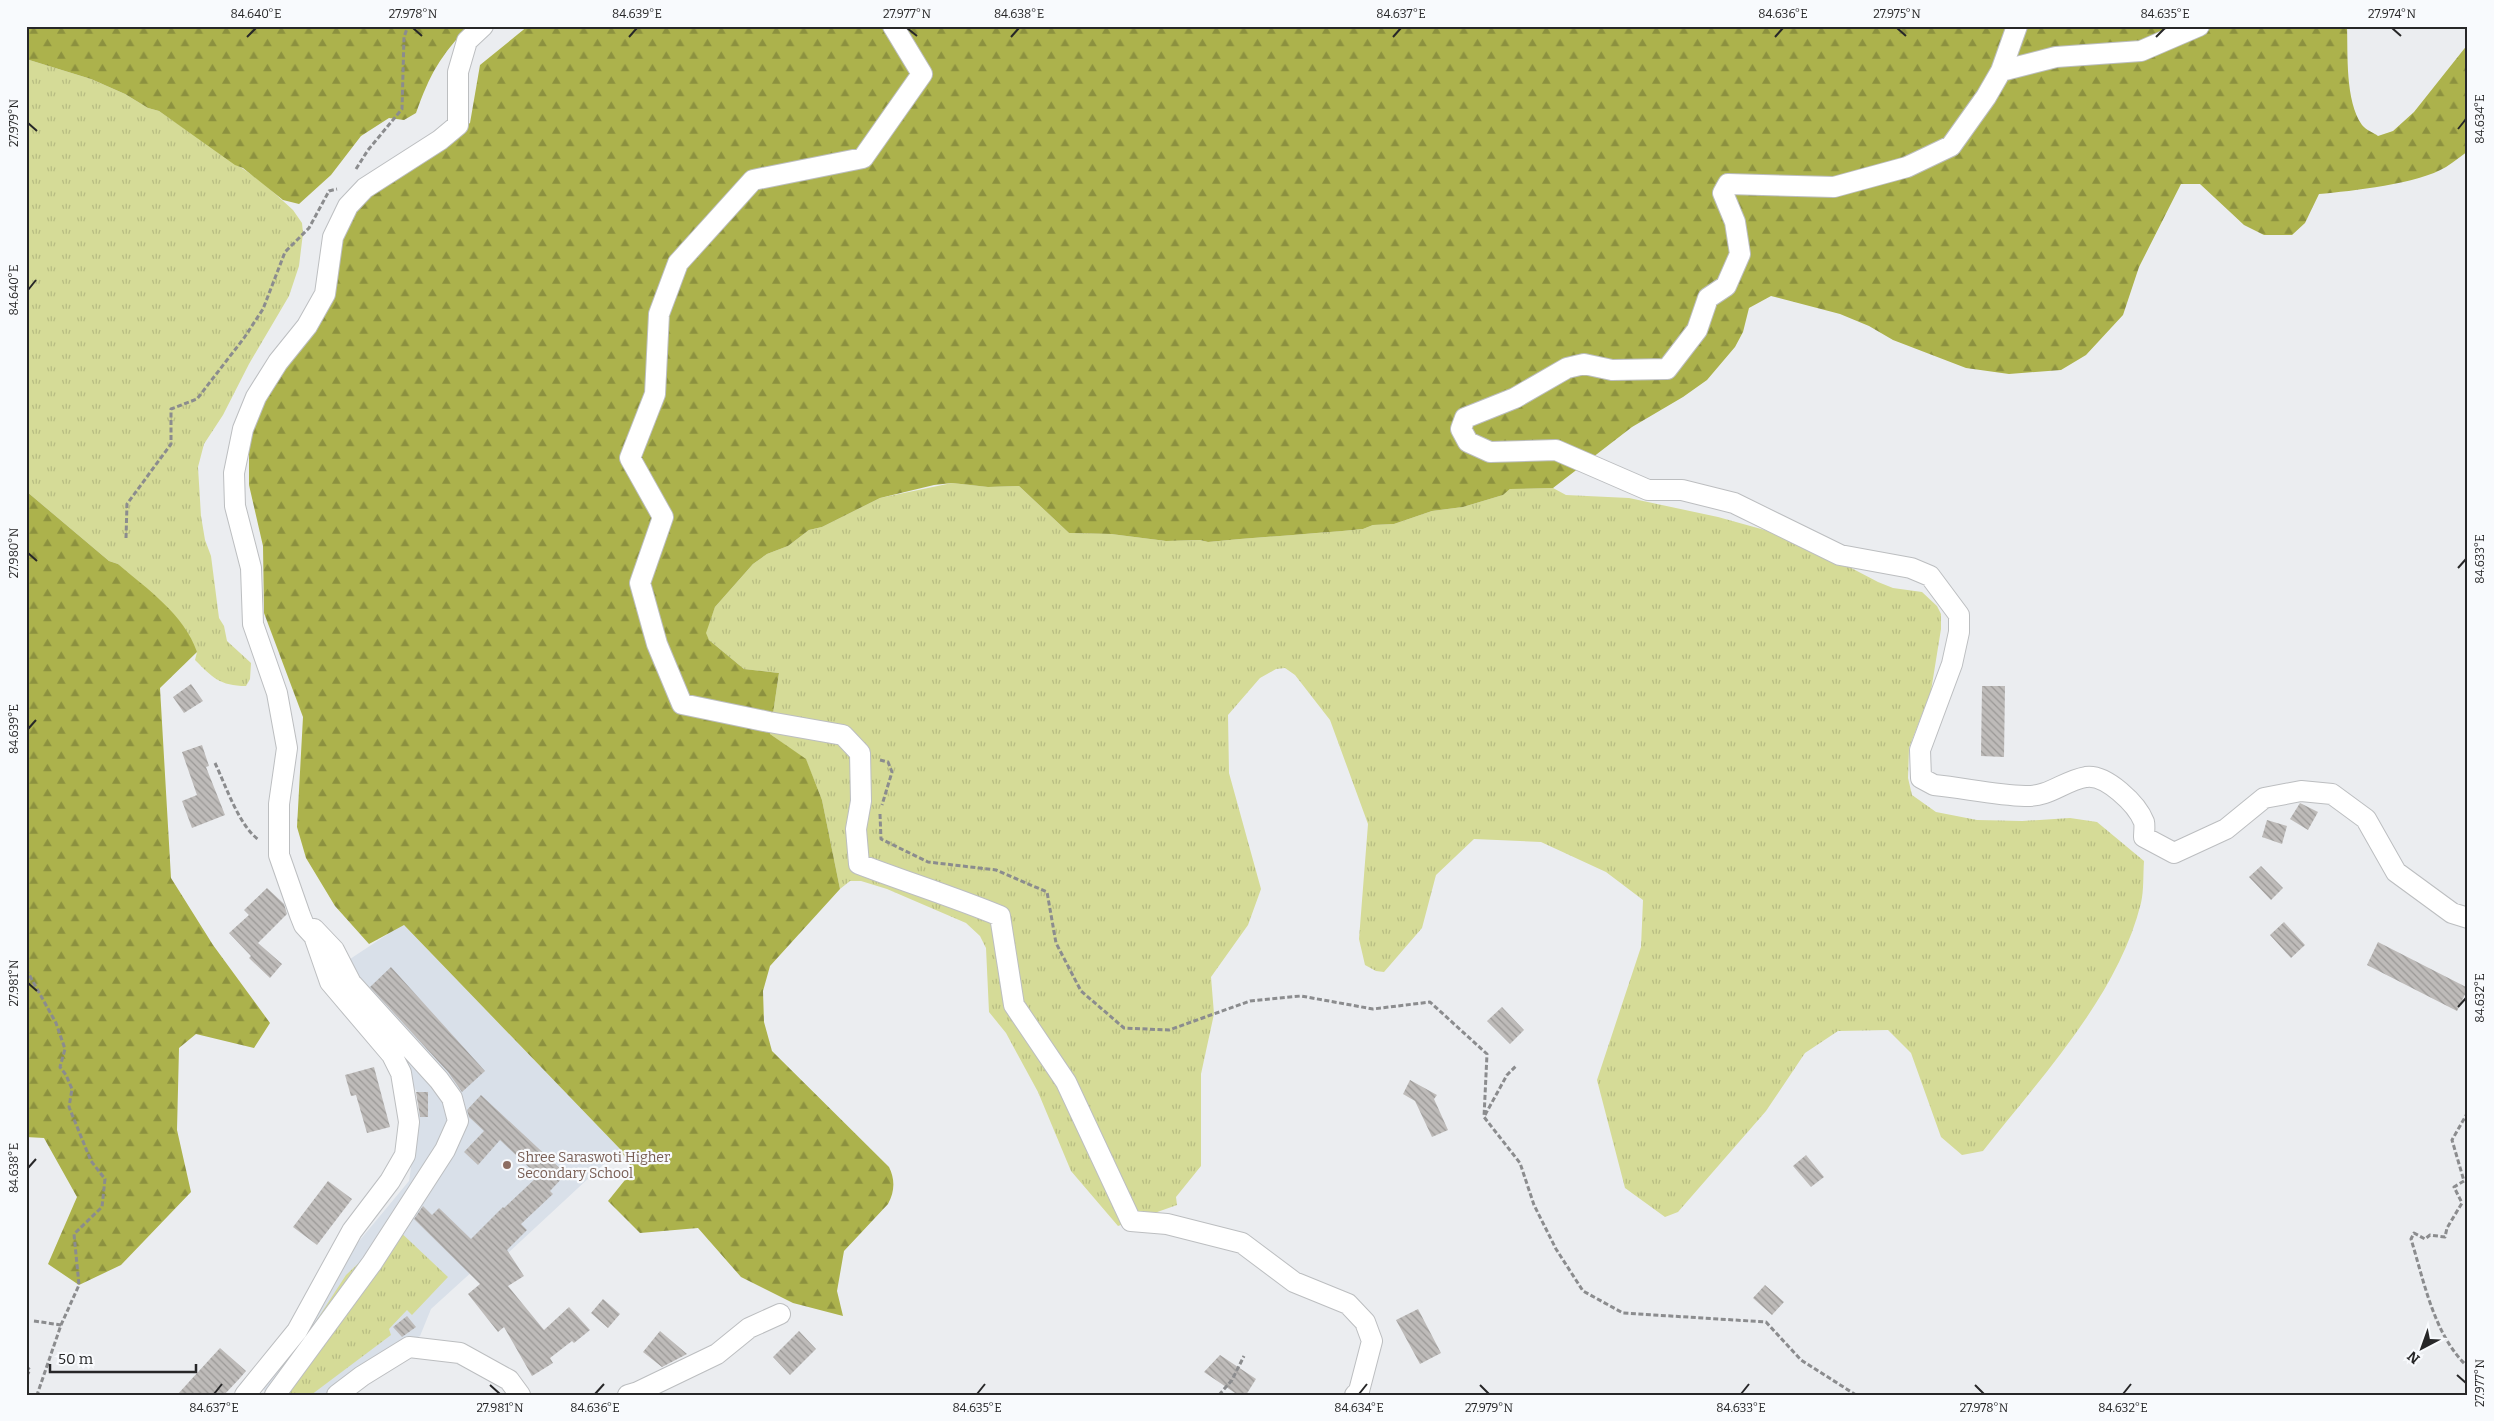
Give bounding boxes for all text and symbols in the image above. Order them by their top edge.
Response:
text: 84.640°E [231,7,281,21]
text: 27.978°N [389,7,438,21]
text: 84.639°E [612,7,662,21]
text: 27.977°N [883,7,931,21]
text: 84.638°E [994,7,1044,21]
text: 84.637°E [1376,7,1426,21]
text: 84.636°E [1758,7,1808,21]
text: 27.975°N [1873,7,1921,21]
text: 84.635°E [2140,7,2190,21]
text: 27.974°N [2368,7,2416,21]
text: 84.634°E [2473,94,2487,144]
text: 27.979°N [7,98,21,147]
text: 84.640°E [7,265,21,315]
text: 27.980°N [7,527,21,578]
text: 84.633°E [2473,534,2487,584]
text: 84.639°E [7,704,21,754]
text: 27.981°N [7,959,21,1007]
text: 84.632°E [2473,973,2487,1023]
text: 84.638°E [7,1143,21,1193]
place label: Shree Saraswoti Higher Secondary School [517,1149,670,1182]
marker: Shree Saraswoti Higher Secondary School [501,1159,513,1171]
north arrow [2396,1324,2446,1374]
scale bar [50,1341,196,1373]
text: N [2404,1347,2423,1367]
text: 50 m [58,1350,94,1368]
text: 27.977°N [2473,1359,2487,1407]
text: 84.637°E [189,1401,239,1415]
text: 27.981°N [476,1401,524,1415]
text: 84.636°E [570,1401,620,1415]
text: 84.635°E [952,1401,1002,1415]
text: 84.634°E [1334,1401,1384,1415]
text: 27.979°N [1465,1401,1514,1415]
text: 84.633°E [1716,1401,1766,1415]
text: 27.978°N [1960,1401,2009,1415]
text: 84.632°E [2098,1401,2148,1415]

